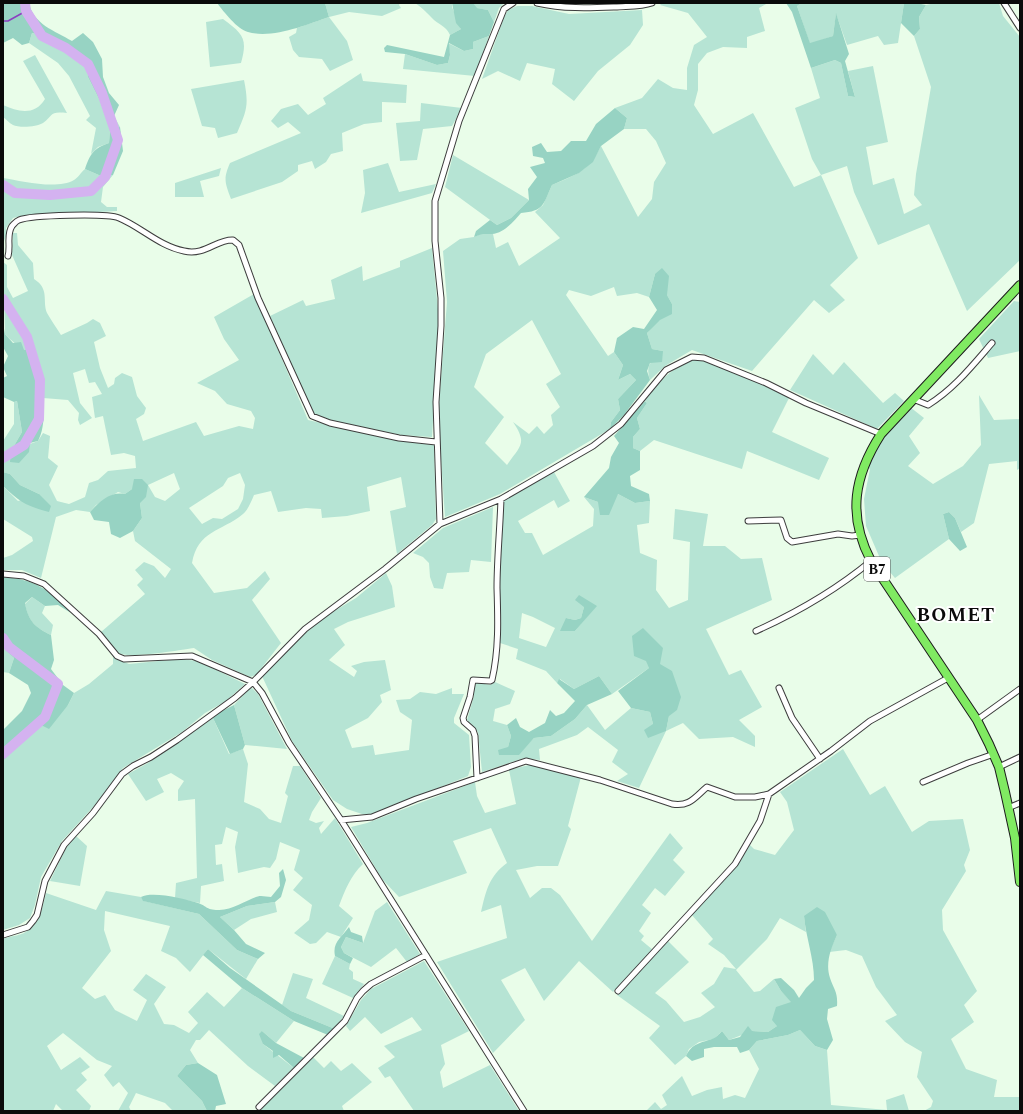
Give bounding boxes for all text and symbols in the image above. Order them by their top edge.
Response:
road number: B7 [864,557,890,581]
district label: BOMET [917,601,995,630]

